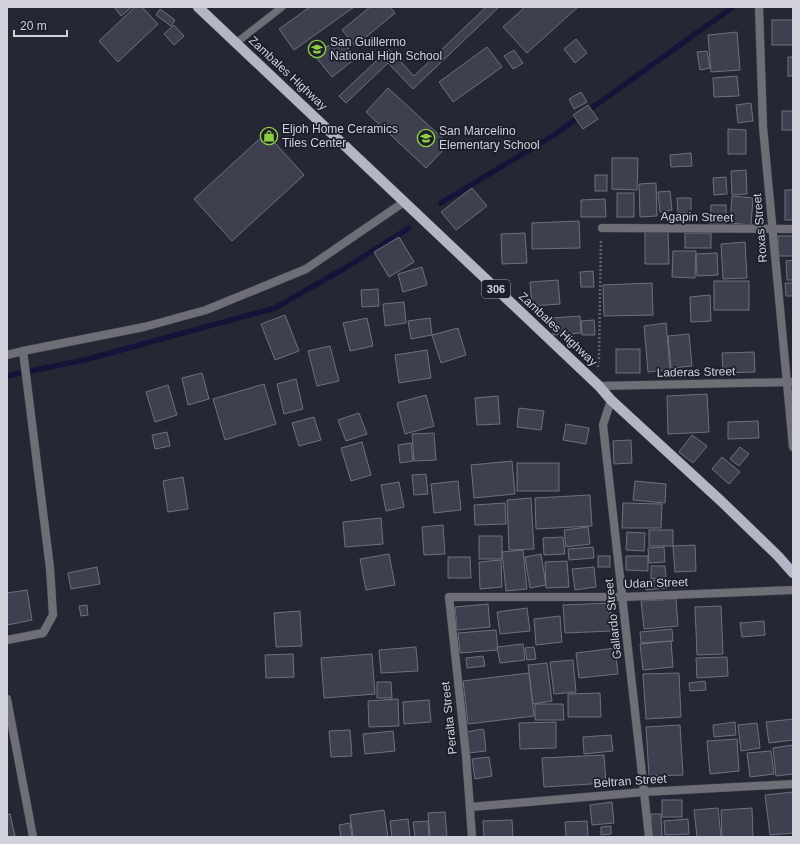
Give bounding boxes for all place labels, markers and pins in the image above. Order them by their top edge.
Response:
place label: San Guillermo National High School [330,35,442,63]
school or university icon: San Guillermo National High School [307,39,327,59]
place label: Eljoh Home Ceramics Tiles Center [282,122,398,150]
place label: San Marcelino Elementary School [439,124,540,152]
shop icon: Eljoh Home Ceramics Tiles Center [259,126,279,146]
school or university icon: San Marcelino Elementary School [416,128,436,148]

